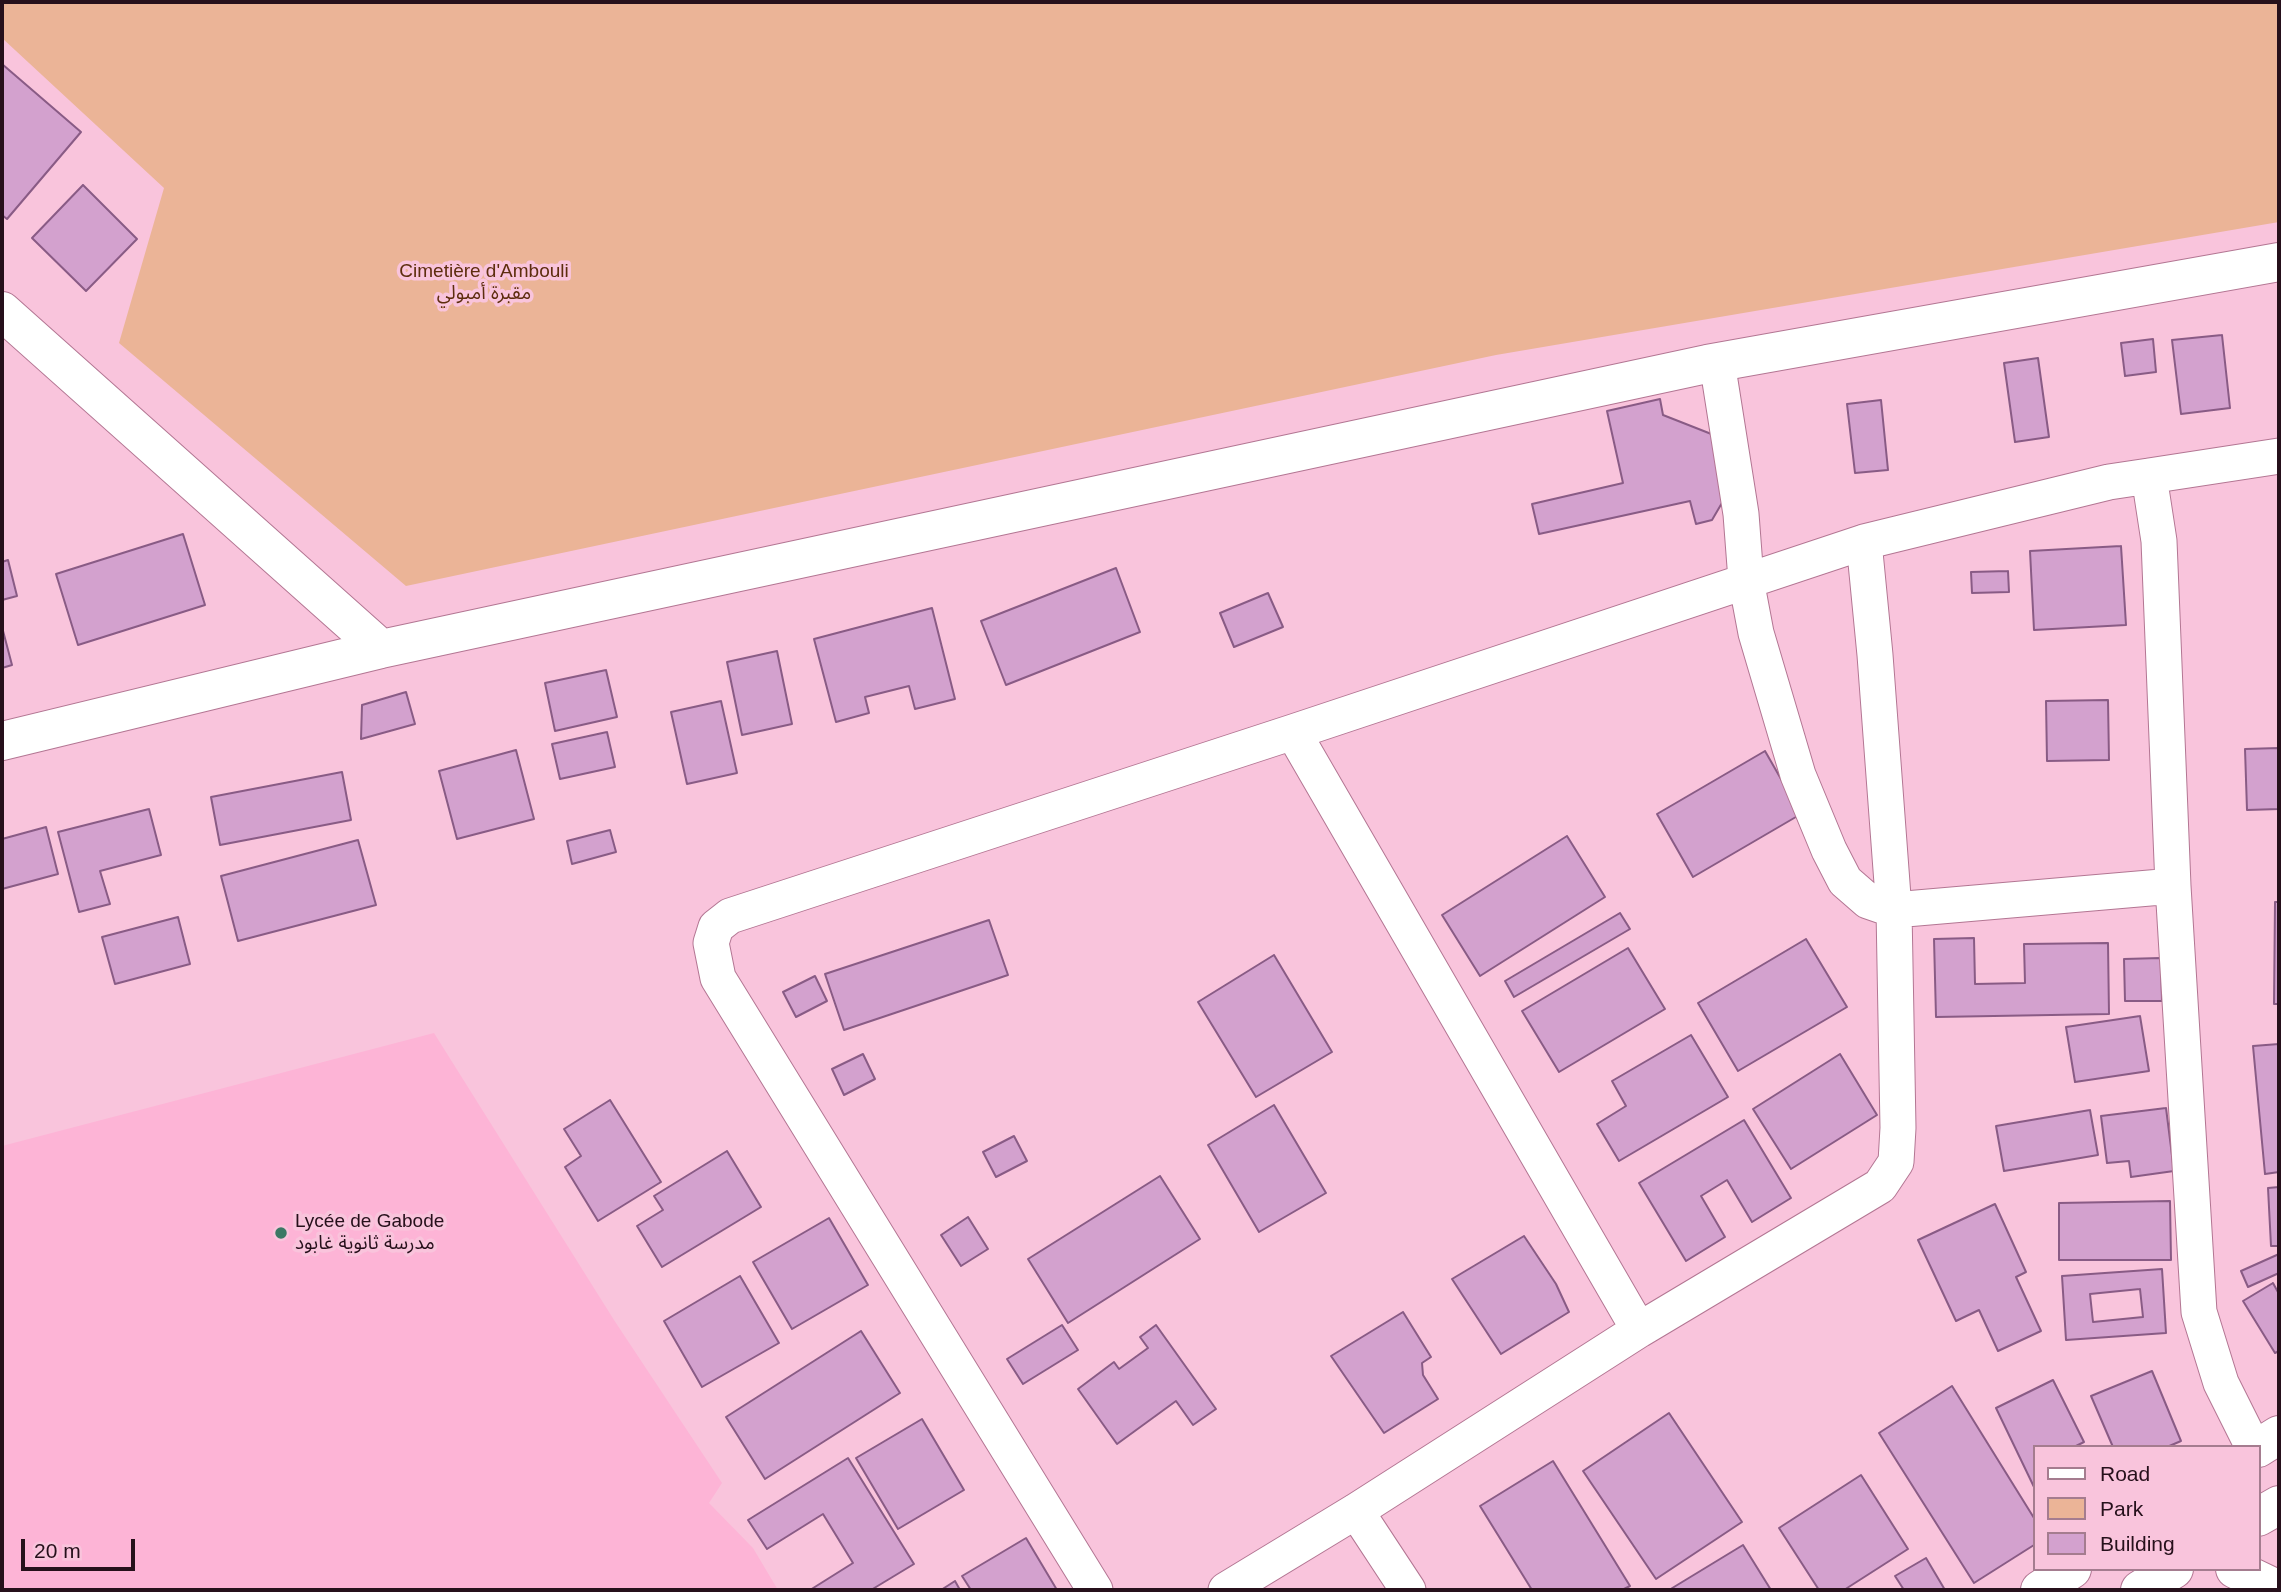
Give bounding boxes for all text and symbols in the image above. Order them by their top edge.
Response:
park label: Cimetière d'Ambouli مقبرة أمبولي [399,261,569,305]
place label: Lycée de Gabode مدرسة ثانوية غابود [295,1211,444,1255]
marker: Lycée de Gabode مدرسة ثانوية غابود [273,1225,289,1241]
legend [2032,1445,2260,1571]
text: Road [2100,1462,2150,1485]
text: Park [2100,1497,2143,1520]
scale bar [24,1526,138,1570]
text: Building [2100,1532,2175,1555]
text: 20 m [34,1539,81,1562]

